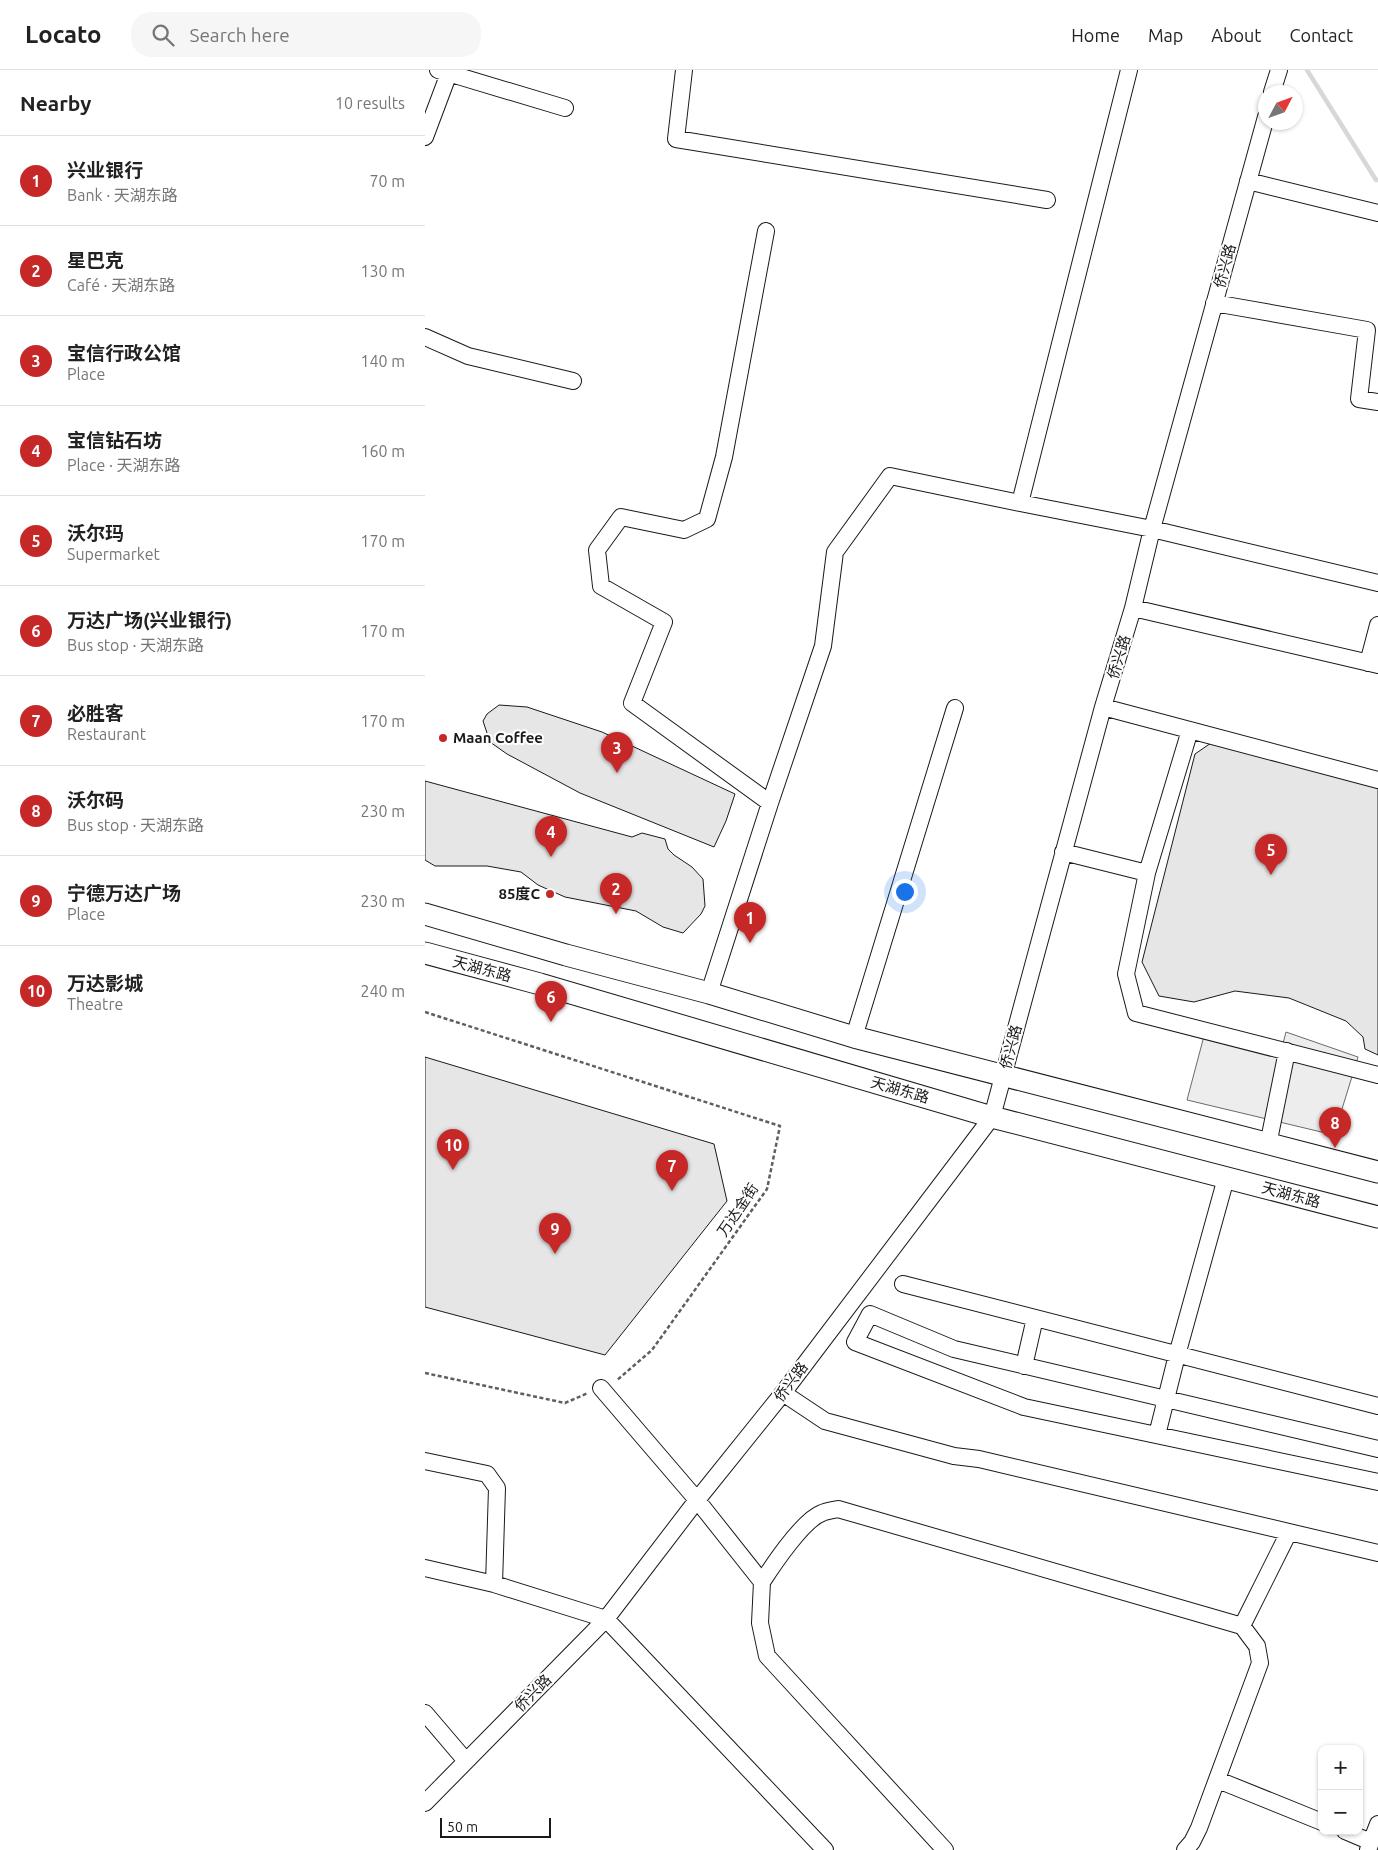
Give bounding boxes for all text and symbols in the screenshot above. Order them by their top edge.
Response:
search box [131,12,481,57]
text: Locato [25,21,101,48]
icon: search [149,21,177,49]
text: Search here [189,24,290,46]
text: Home [1071,25,1120,45]
text: Map [1148,25,1183,45]
text: About [1211,25,1261,45]
text: Contact [1289,25,1353,45]
north arrow [1258,85,1303,130]
text: Nearby [20,91,91,115]
text: 10 results [335,94,405,112]
text: 兴业银行 [67,159,143,181]
text: 1 [31,172,41,190]
text: 70 m [369,172,405,190]
text: Bank · 天湖东路 [67,186,178,204]
street label: 侨兴路 [1210,242,1239,290]
text: 星巴克 [67,249,124,271]
text: 2 [31,262,41,280]
text: 130 m [360,262,405,280]
text: Café · 天湖东路 [67,276,175,294]
text: 宝信行政公馆 [67,342,181,364]
text: 3 [31,352,41,370]
text: 140 m [360,352,405,370]
text: Place [67,365,105,383]
text: 宝信钻石坊 [67,429,162,451]
text: 4 [31,442,41,460]
text: 160 m [360,442,405,460]
text: Place · 天湖东路 [67,456,181,474]
text: 沃尔玛 [67,522,124,544]
text: 5 [31,532,41,550]
text: 170 m [360,532,405,550]
text: Supermarket [67,545,160,563]
text: 万达广场(兴业银行) [67,609,232,631]
text: 6 [31,622,41,640]
text: 170 m [360,622,405,640]
street label: 侨兴路 [1104,633,1133,681]
text: Bus stop · 天湖东路 [67,636,204,654]
text: 必胜客 [67,702,124,724]
text: 7 [31,712,41,730]
text: 170 m [360,712,405,730]
text: Restaurant [67,725,146,743]
place label: Maan Coffee [453,729,543,746]
marker: Maan Coffee [437,732,449,744]
pin: 3 [601,732,633,773]
text: 沃尔码 [67,789,124,811]
text: 8 [31,802,41,820]
text: 230 m [360,802,405,820]
text: Bus stop · 天湖东路 [67,816,204,834]
pin: 4 [535,816,567,857]
pin: 5 [1255,834,1287,875]
pin: 2 [600,873,632,914]
your location [892,879,918,905]
text: 宁德万达广场 [67,882,181,904]
place label: 85度C [498,885,540,902]
marker: 85度C [544,888,556,900]
text: 9 [31,892,41,910]
text: 230 m [360,892,405,910]
pin: 1 [734,902,766,943]
text: Place [67,905,105,923]
street label: 天湖东路 [451,953,513,984]
text: 万达影城 [67,972,143,994]
pin: 6 [535,981,567,1022]
text: 10 [27,982,45,1000]
text: 240 m [360,982,405,1000]
text: Theatre [67,995,123,1013]
street label: 侨兴路 [996,1023,1025,1071]
street label: 天湖东路 [869,1073,931,1106]
pin: 8 [1319,1107,1351,1148]
pin: 10 [437,1129,469,1170]
pin: 7 [656,1150,688,1191]
street label: 天湖东路 [1260,1179,1322,1210]
street label: 万达金街 [714,1180,761,1239]
pin: 9 [539,1213,571,1254]
street label: 侨兴路 [770,1359,811,1405]
street label: 侨兴路 [511,1671,555,1715]
map controls [1318,1745,1363,1835]
button: + [1318,1745,1363,1790]
button: − [1318,1790,1363,1835]
scale bar [440,1815,551,1838]
text: 50 m [447,1819,478,1835]

